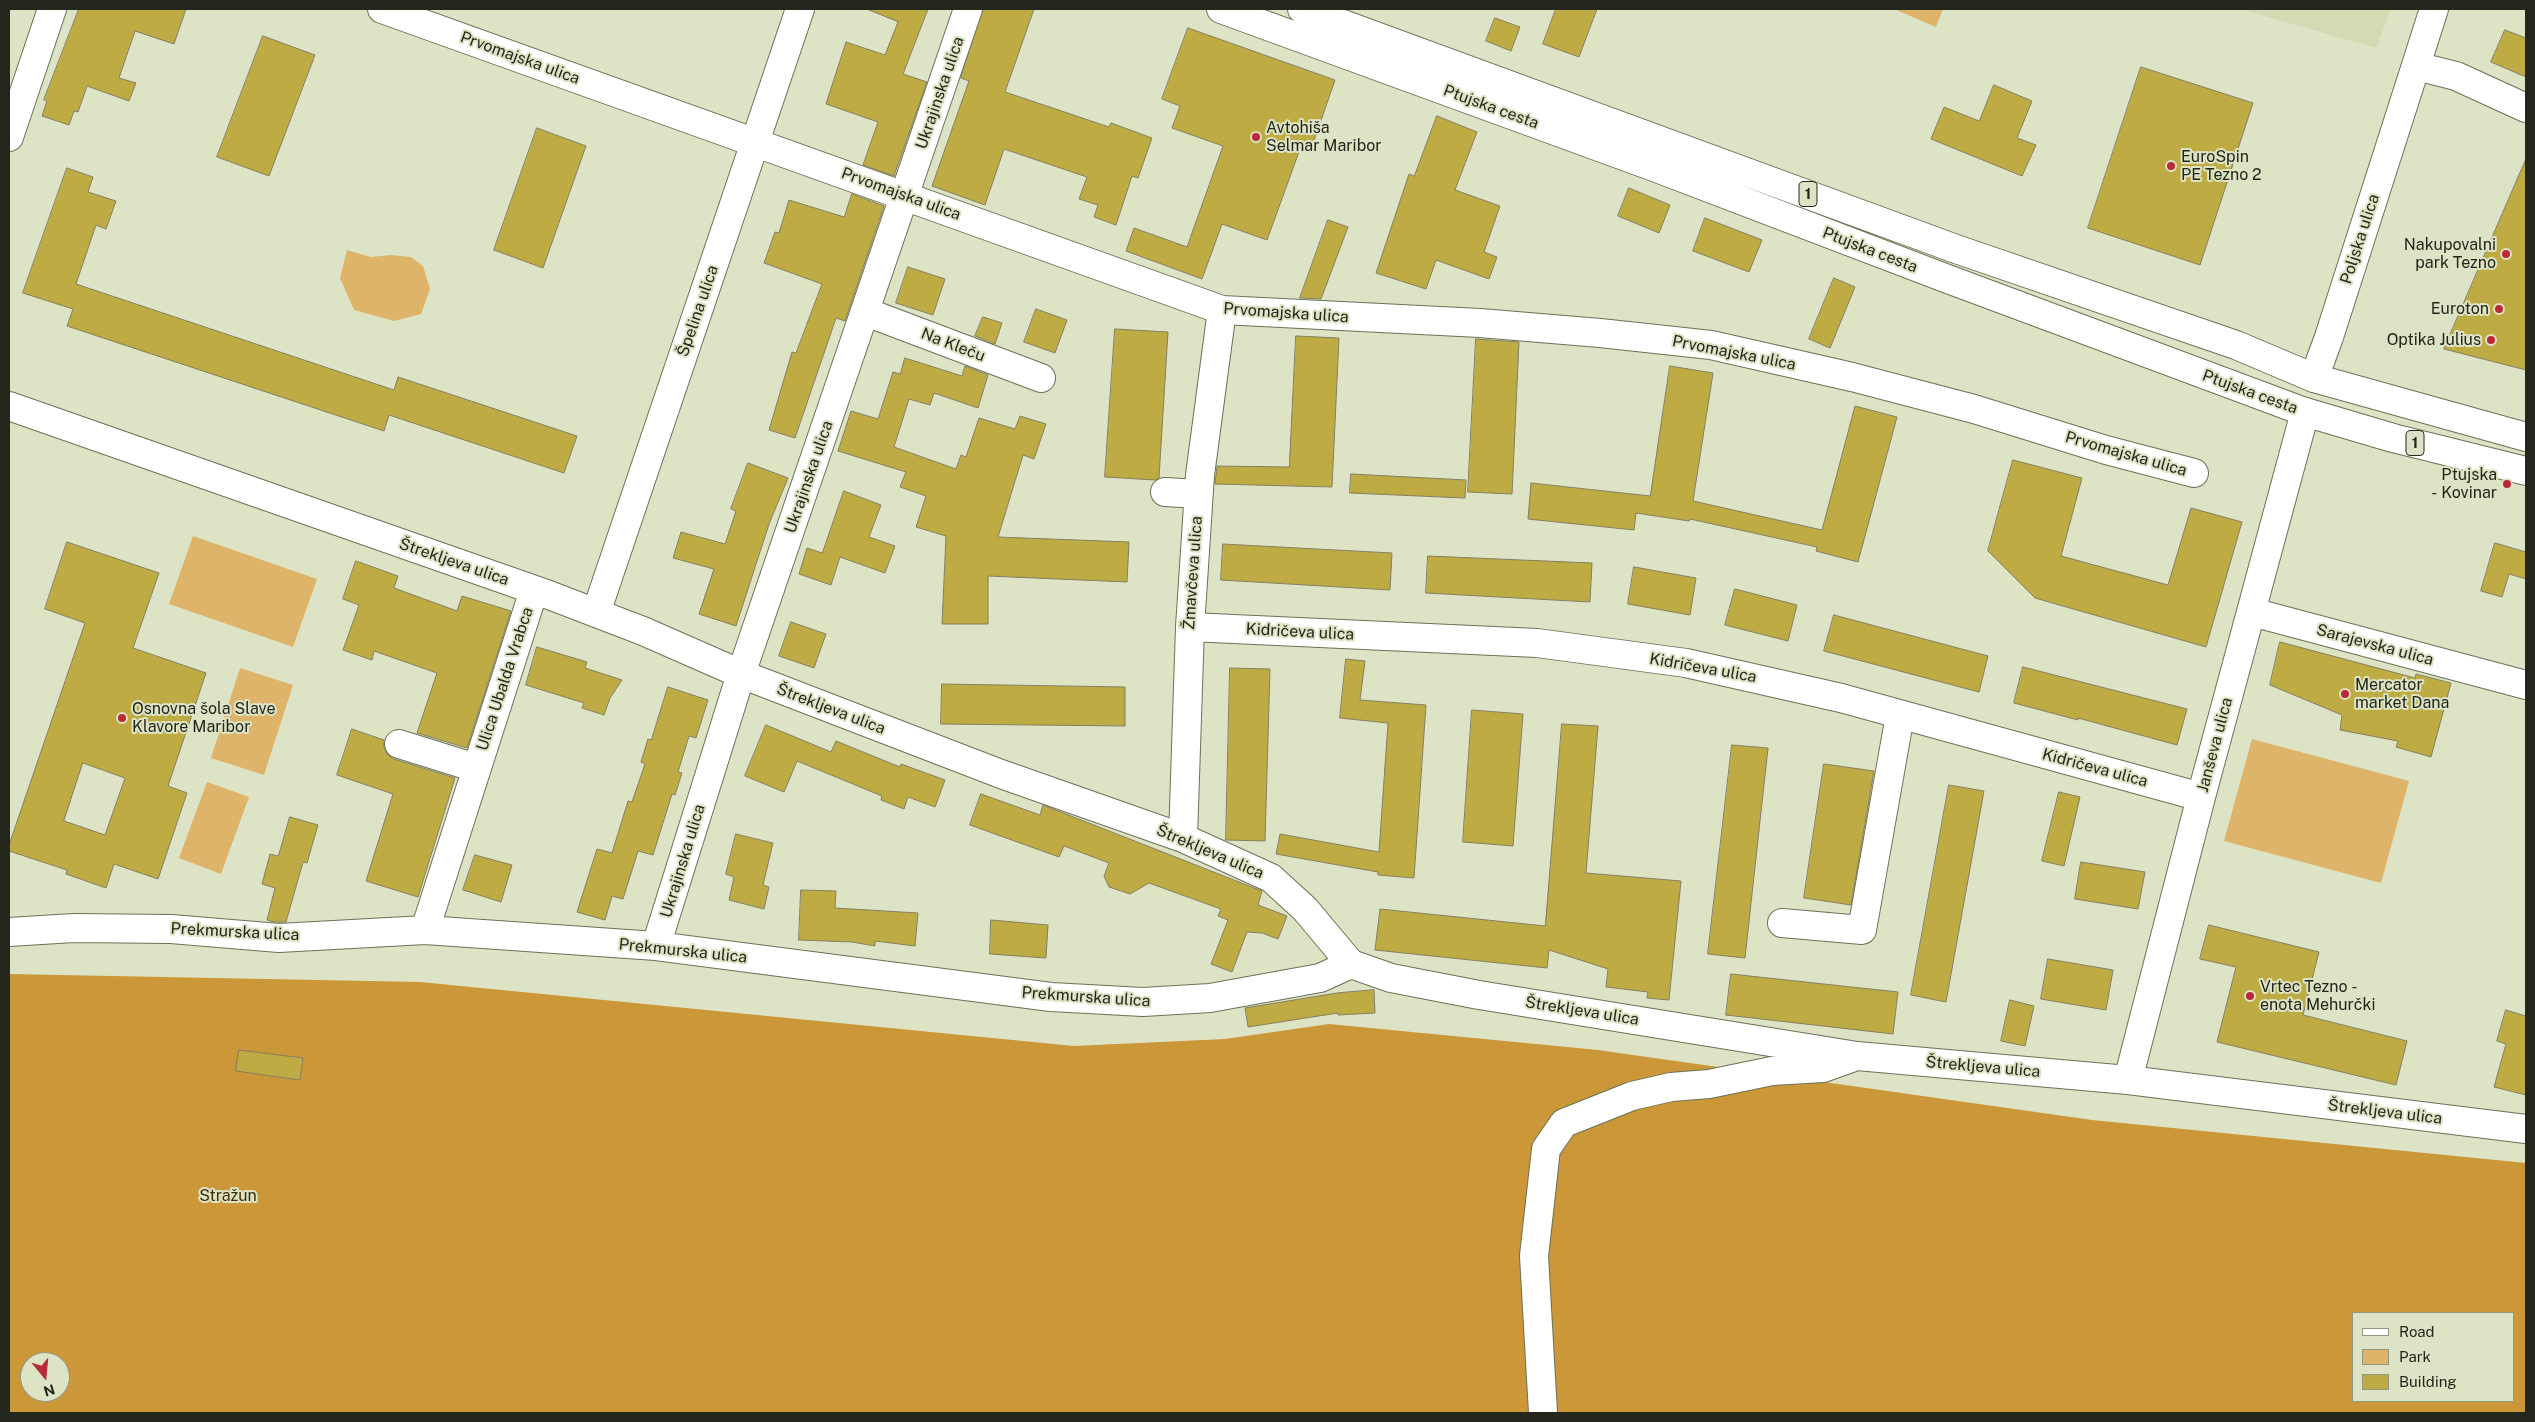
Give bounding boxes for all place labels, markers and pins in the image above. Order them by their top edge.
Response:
place label: Avtohiša Selmar Maribor [1266,118,1381,156]
marker: Avtohiša Selmar Maribor [1250,131,1262,143]
place label: EuroSpin PE Tezno 2 [2181,147,2262,185]
marker: EuroSpin PE Tezno 2 [2165,160,2177,172]
place label: Nakupovalni park Tezno [2404,235,2496,273]
marker: Nakupovalni park Tezno [2500,248,2512,260]
place label: Euroton [2431,299,2489,319]
marker: Euroton [2493,303,2505,315]
place label: Optika Julius [2387,330,2481,350]
marker: Optika Julius [2485,334,2497,346]
place label: Ptujska - Kovinar [2431,465,2497,503]
marker: Ptujska - Kovinar [2501,478,2513,490]
place label: Mercator market Dana [2355,675,2449,713]
marker: Mercator market Dana [2339,688,2351,700]
place label: Osnovna šola Slave Klavore Maribor [132,699,276,737]
marker: Osnovna šola Slave Klavore Maribor [116,712,128,724]
place label: Vrtec Tezno - enota Mehurčki [2260,977,2375,1015]
marker: Vrtec Tezno - enota Mehurčki [2244,990,2256,1002]

